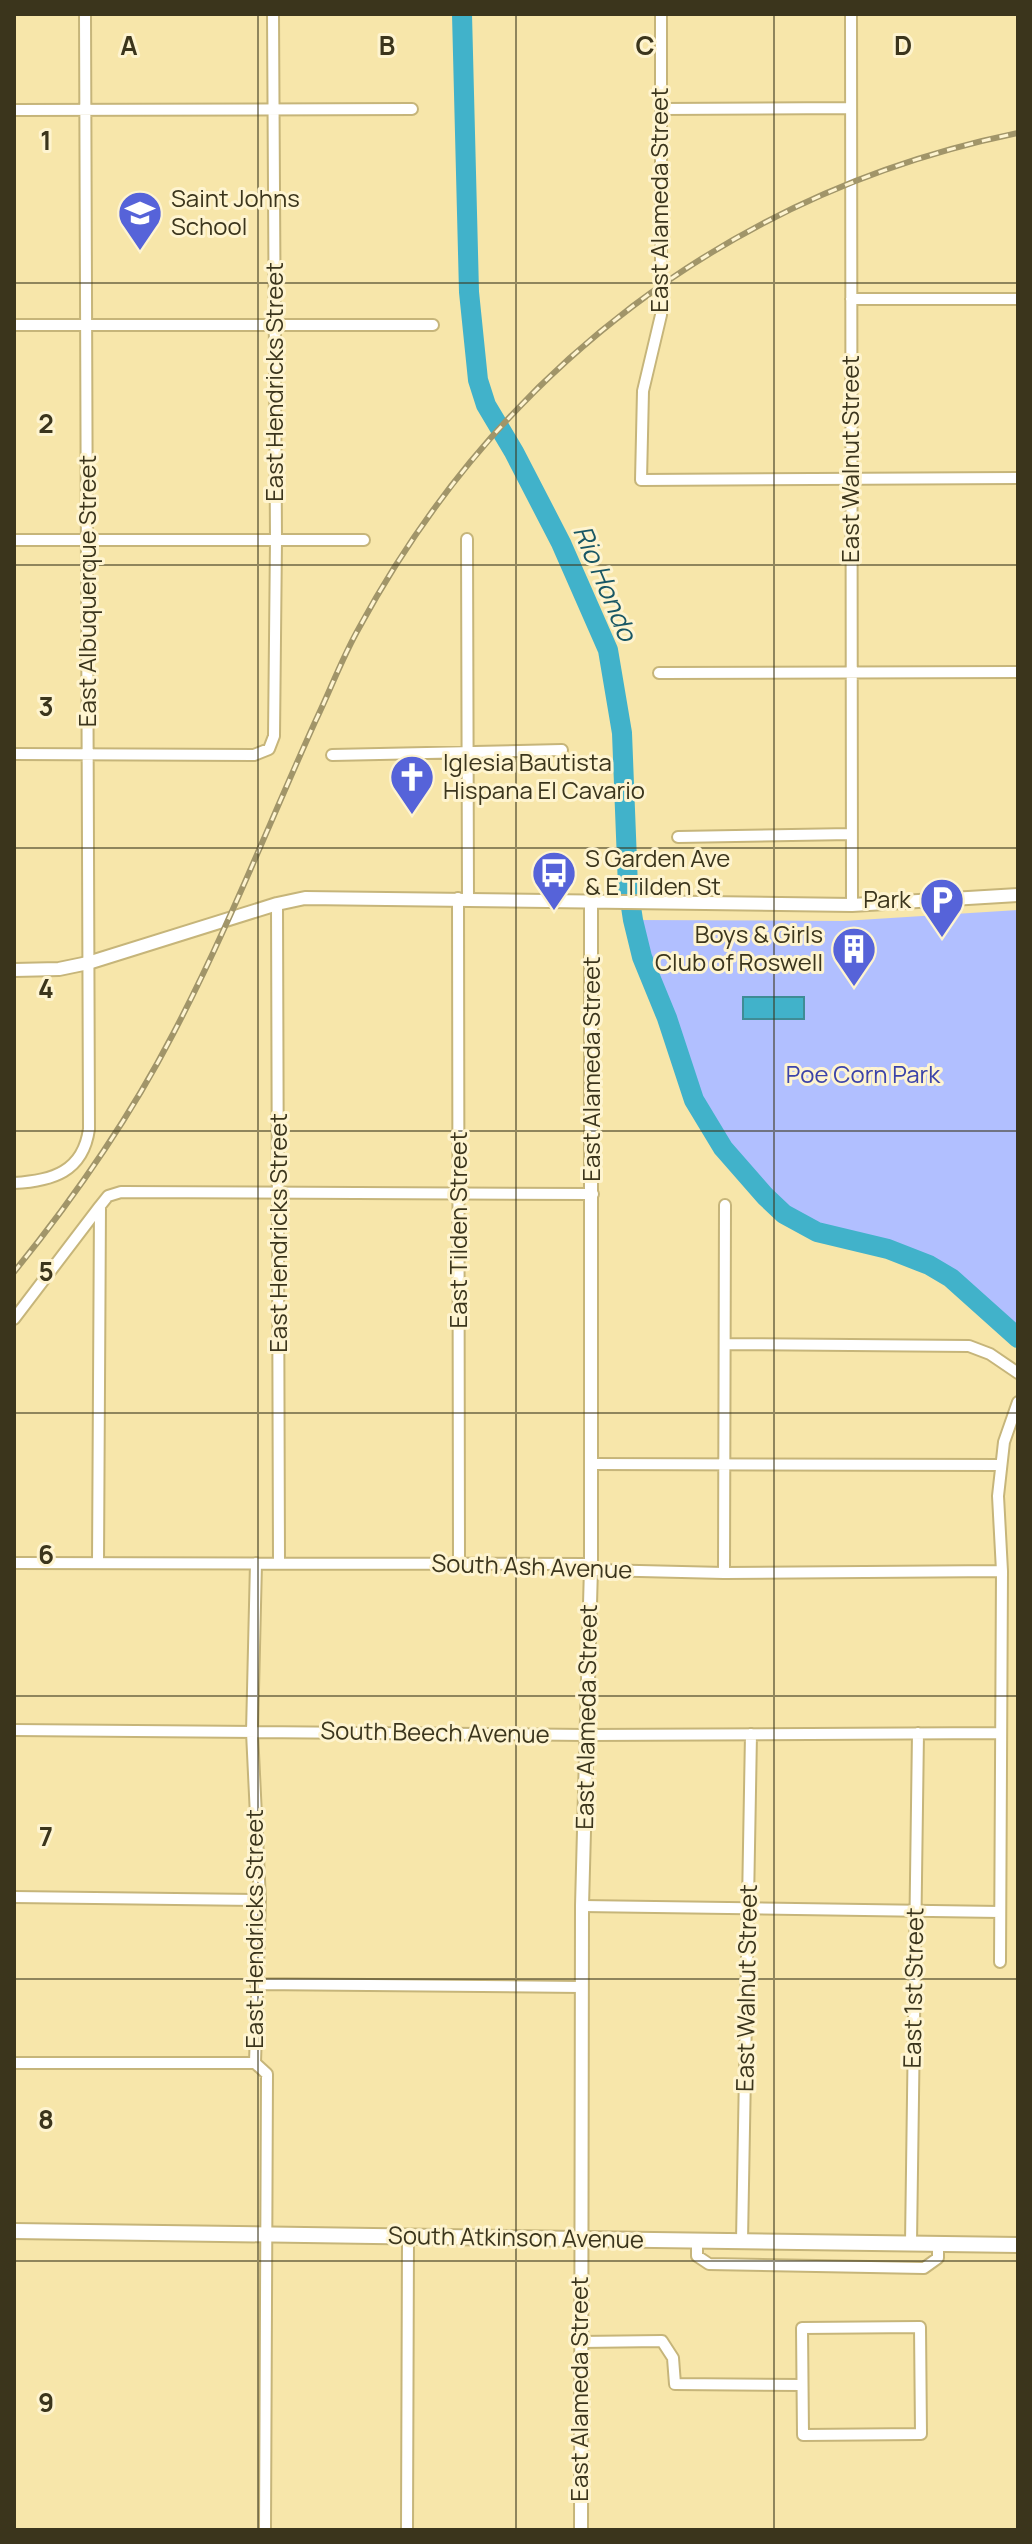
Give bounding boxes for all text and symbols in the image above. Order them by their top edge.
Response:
text: A [120,27,138,63]
text: B [379,27,395,63]
text: C [635,27,655,63]
text: D [894,27,912,63]
street label: East Alameda Street [642,87,675,313]
text: 1 [40,122,52,158]
place label: Saint Johns School [171,181,300,242]
school or university icon: Saint Johns School [116,189,164,252]
street label: East Hendricks Street [257,262,290,502]
street label: East Walnut Street [833,355,866,563]
text: 2 [38,405,54,441]
street label: East Albuquerque Street [70,455,103,727]
water label: Rio Hondo [565,519,647,647]
text: 3 [38,688,54,724]
place label: Iglesia Bautista Hispana El Cavario [443,745,645,806]
church icon: Iglesia Bautista Hispana El Cavario [388,753,436,816]
place label: S Garden Ave & E Tilden St [585,841,730,902]
bus stop icon: S Garden Ave & E Tilden St [530,849,578,912]
parking icon: Park [918,876,966,939]
place label: Park [863,882,912,915]
place label: Boys & Girls Club of Roswell [655,917,823,978]
building icon: Boys & Girls Club of Roswell [830,925,878,988]
street label: East Alameda Street [574,956,607,1182]
text: 4 [38,970,54,1006]
park label: Poe Corn Park [786,1057,941,1090]
street label: East Hendricks Street [261,1113,294,1353]
street label: East Tilden Street [441,1132,474,1328]
text: 5 [38,1253,54,1289]
text: 6 [38,1536,54,1572]
street label: South Ash Avenue [431,1546,633,1585]
street label: East Alameda Street [567,1604,604,1830]
street label: South Beech Avenue [320,1713,550,1750]
street label: East Hendricks Street [237,1809,270,2049]
text: 7 [39,1818,53,1854]
street label: East Walnut Street [727,1884,764,2092]
street label: East 1st Street [895,1907,930,2069]
text: 8 [38,2101,54,2137]
street label: South Atkinson Avenue [388,2218,644,2255]
street label: East Alameda Street [562,2276,595,2502]
text: 9 [38,2384,54,2420]

